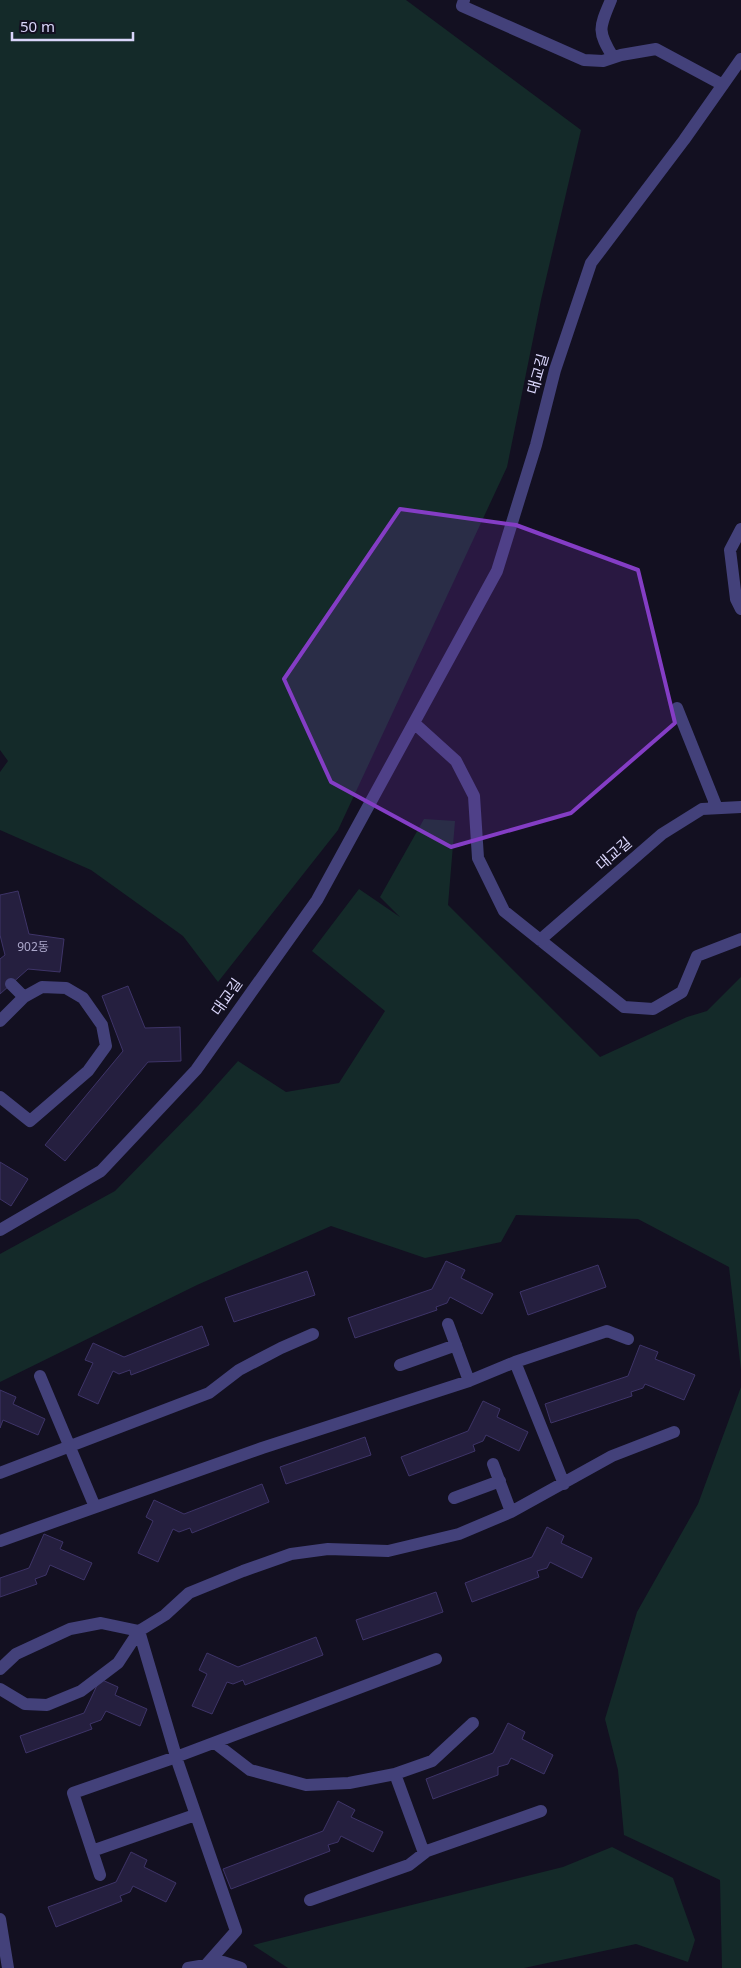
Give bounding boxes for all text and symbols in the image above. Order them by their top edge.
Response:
scale bar [12,10,134,42]
text: 50 m [20,16,55,36]
street label: 대교길 [522,351,552,396]
street label: 대교길 [591,832,636,874]
house number: 902동 [17,938,49,955]
street label: 대교길 [206,974,246,1019]

